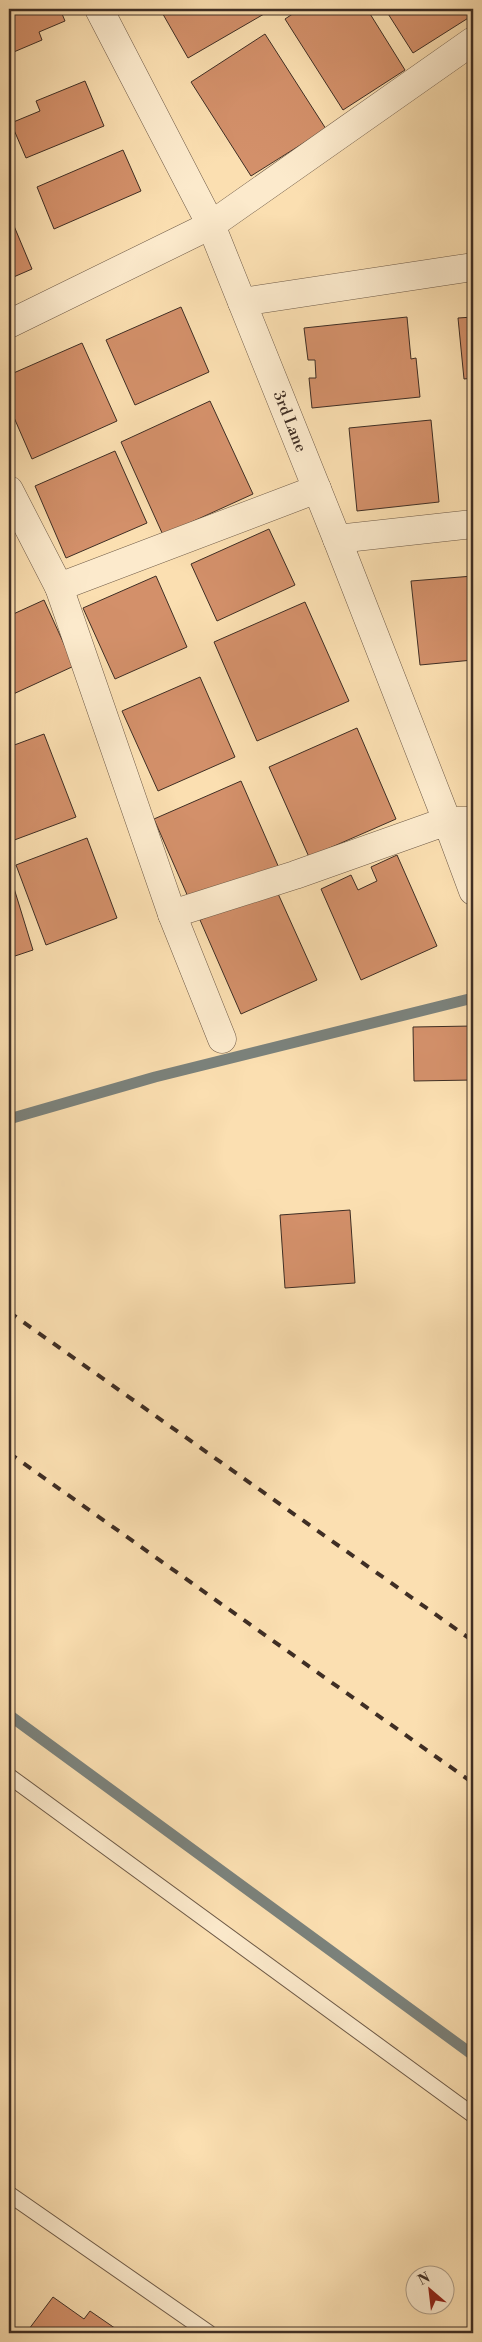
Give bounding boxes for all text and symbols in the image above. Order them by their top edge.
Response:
street label: 3rd Lane [269,388,311,455]
north arrow [404,2264,454,2314]
text: N [415,2269,433,2290]

